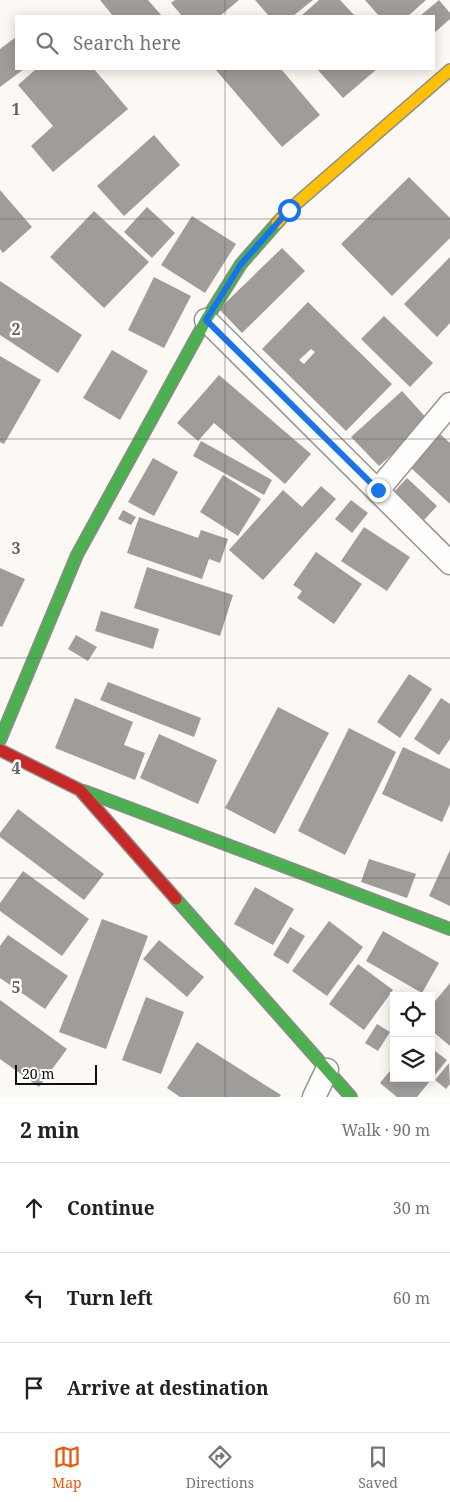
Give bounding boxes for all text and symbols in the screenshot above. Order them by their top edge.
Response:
search box [15,15,435,70]
icon: search [33,29,61,57]
text: Search here [73,30,181,56]
text: 1 [11,98,21,120]
route start [278,199,301,222]
text: 2 [11,318,21,340]
route end [367,479,390,502]
text: 3 [11,537,21,559]
text: 4 [11,757,21,779]
text: 5 [11,976,21,998]
map controls [390,992,435,1082]
button: locate [390,992,435,1037]
button: layers [390,1037,435,1082]
scale bar [15,1062,98,1085]
text: 20 m [22,1064,55,1083]
text: 2 min [20,1116,79,1144]
text: Walk · 90 m [342,1119,430,1141]
icon: ahead [20,1194,48,1222]
text: Continue [67,1195,155,1221]
text: 30 m [393,1197,430,1219]
icon: left [20,1284,48,1312]
text: Turn left [67,1285,153,1311]
text: 60 m [393,1287,430,1309]
icon: arrive [20,1374,48,1402]
text: Arrive at destination [67,1375,269,1401]
tab: Map [52,1443,82,1492]
tab: Directions [186,1443,254,1492]
tab: Saved [358,1443,398,1492]

